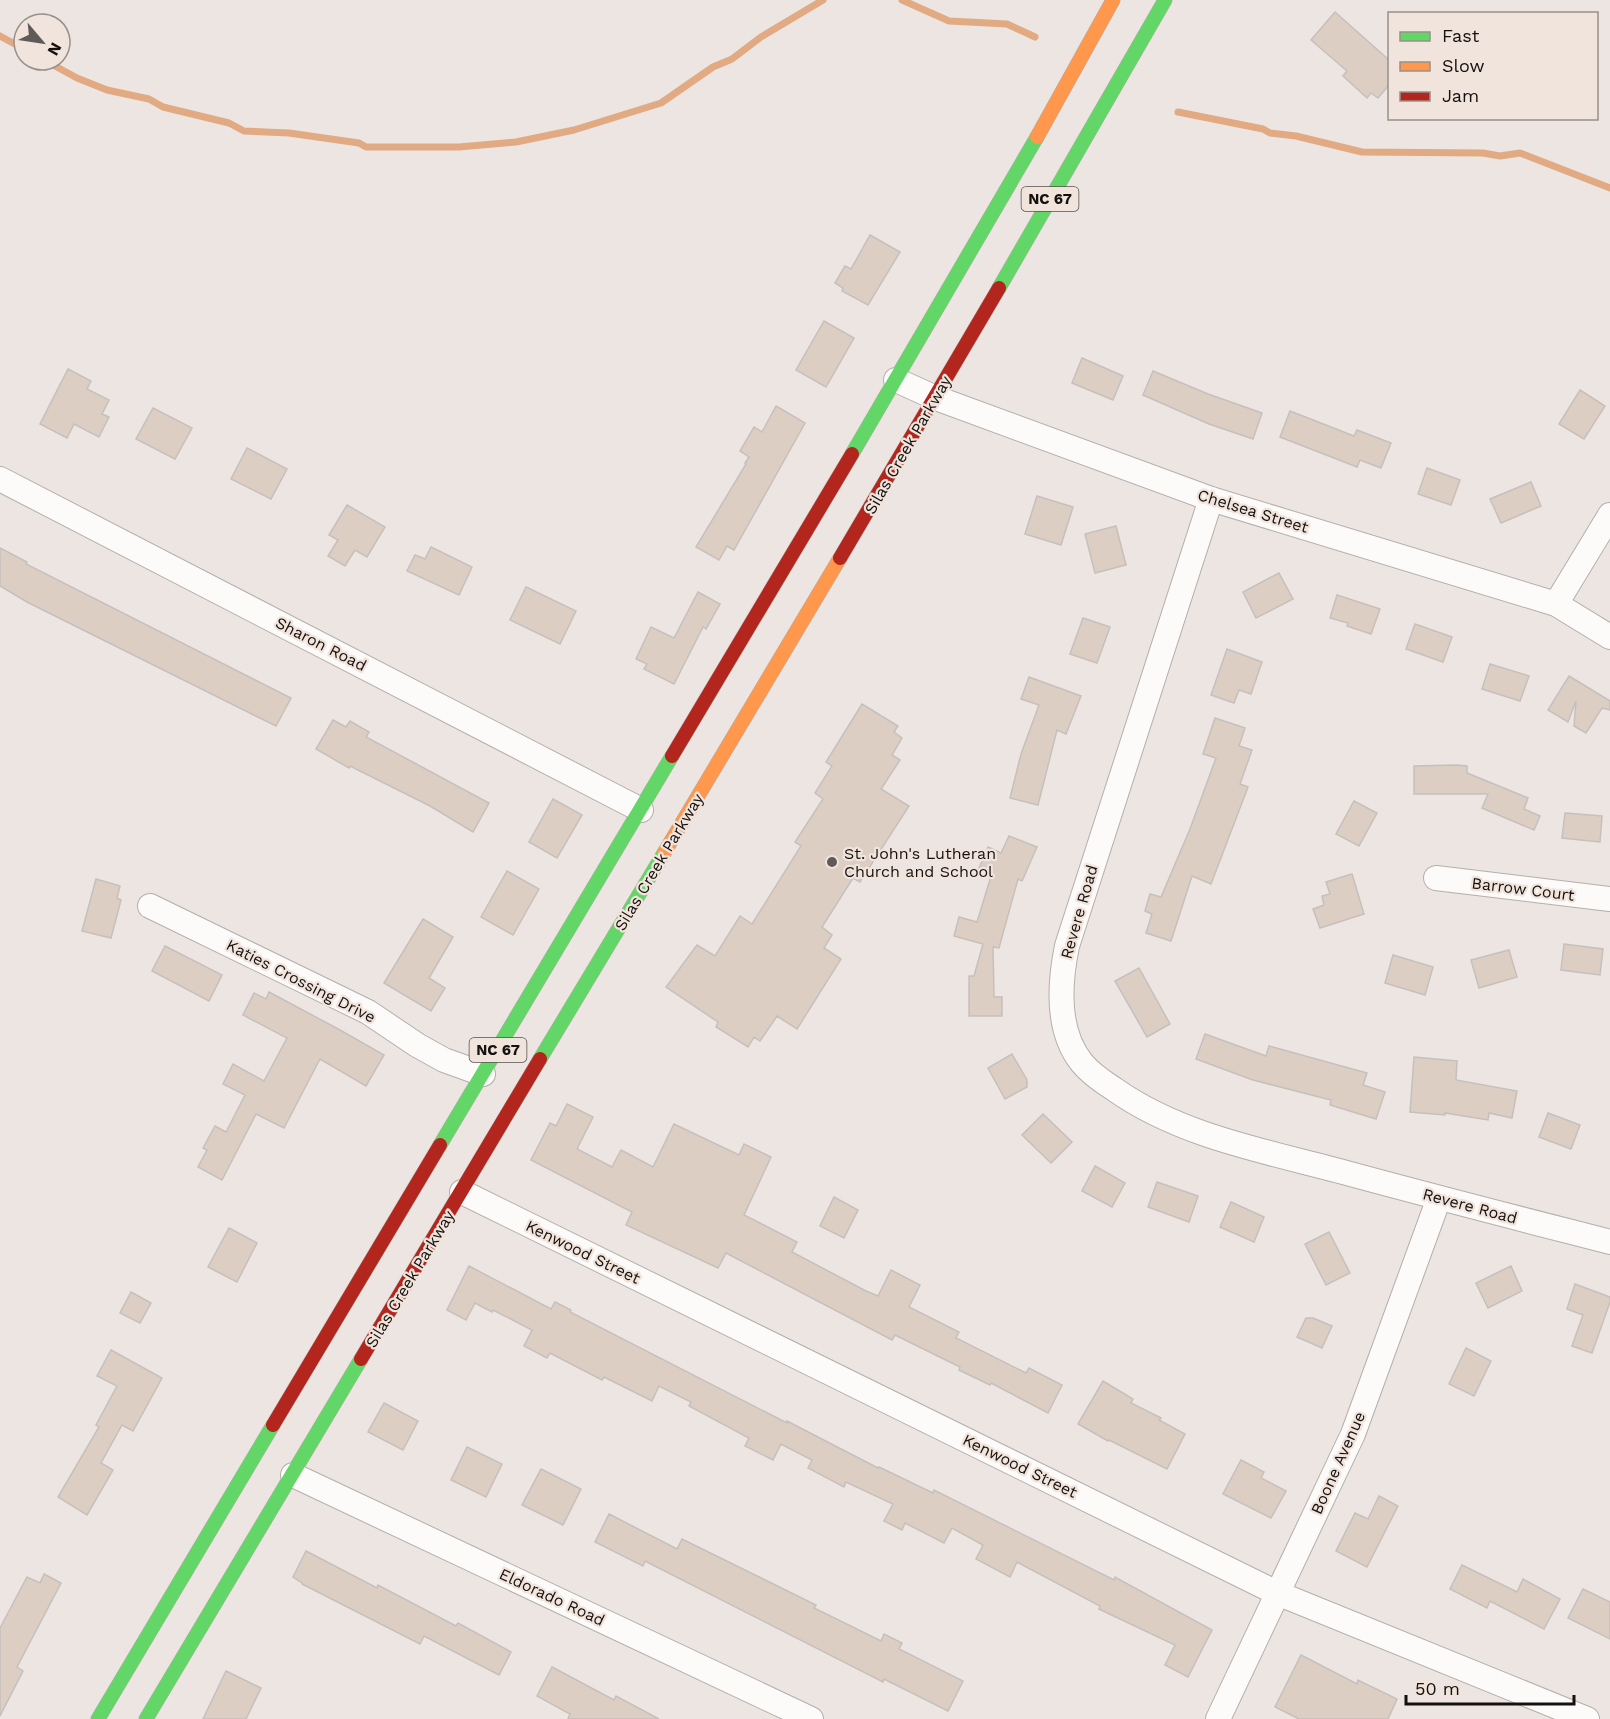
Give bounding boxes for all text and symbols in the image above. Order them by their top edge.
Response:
north arrow [12,12,72,72]
legend [1388,12,1598,120]
text: Fast [1442,25,1480,46]
text: N [43,39,66,59]
text: Slow [1442,55,1485,76]
text: Jam [1442,85,1479,106]
road number: NC 67 [1022,187,1078,211]
street label: Silas Creek Parkway [861,372,956,518]
street label: Chelsea Street [1195,485,1311,537]
street label: Sharon Road [272,613,370,675]
street label: Silas Creek Parkway [611,789,708,934]
place label: St. John's Lutheran Church and School [844,844,996,881]
marker: St. John's Lutheran Church and School [825,855,839,869]
street label: Revere Road [1057,863,1101,961]
street label: Barrow Court [1471,873,1576,905]
street label: Katies Crossing Drive [223,935,379,1027]
road number: NC 67 [470,1038,526,1062]
street label: Revere Road [1421,1184,1519,1228]
street label: Silas Creek Parkway [362,1206,459,1351]
street label: Kenwood Street [523,1216,644,1288]
street label: Boone Avenue [1307,1409,1369,1517]
street label: Kenwood Street [960,1430,1081,1502]
street label: Eldorado Road [496,1564,608,1630]
scale bar [1406,1668,1574,1706]
text: 50 m [1415,1678,1460,1699]

